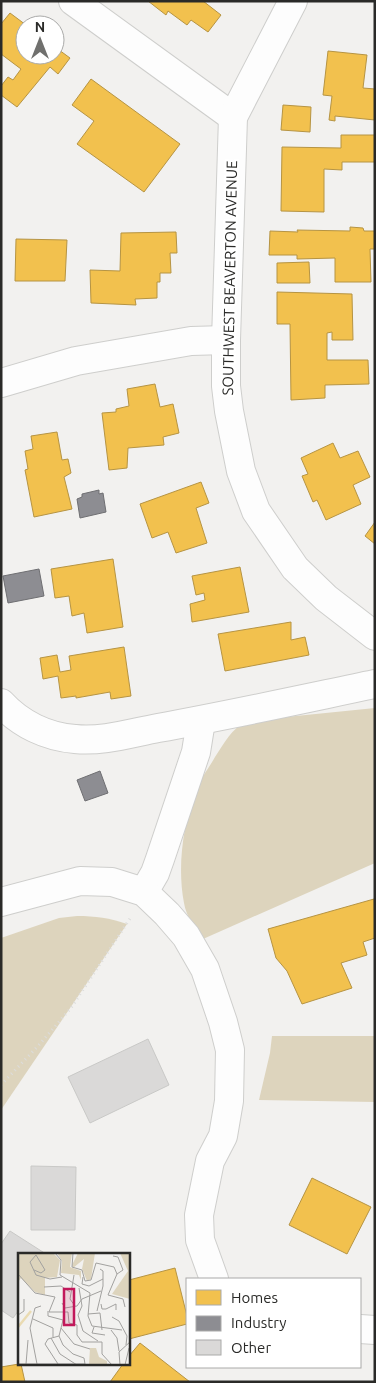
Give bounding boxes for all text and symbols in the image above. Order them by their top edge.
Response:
north arrow [15,15,65,65]
text: N [35,19,45,35]
street label: SOUTHWEST BEAVERTON AVENUE [219,160,240,396]
inset map [18,1253,130,1366]
legend [186,1278,361,1368]
text: Homes [231,1289,278,1306]
text: Industry [231,1314,286,1331]
text: Other [231,1339,271,1356]

